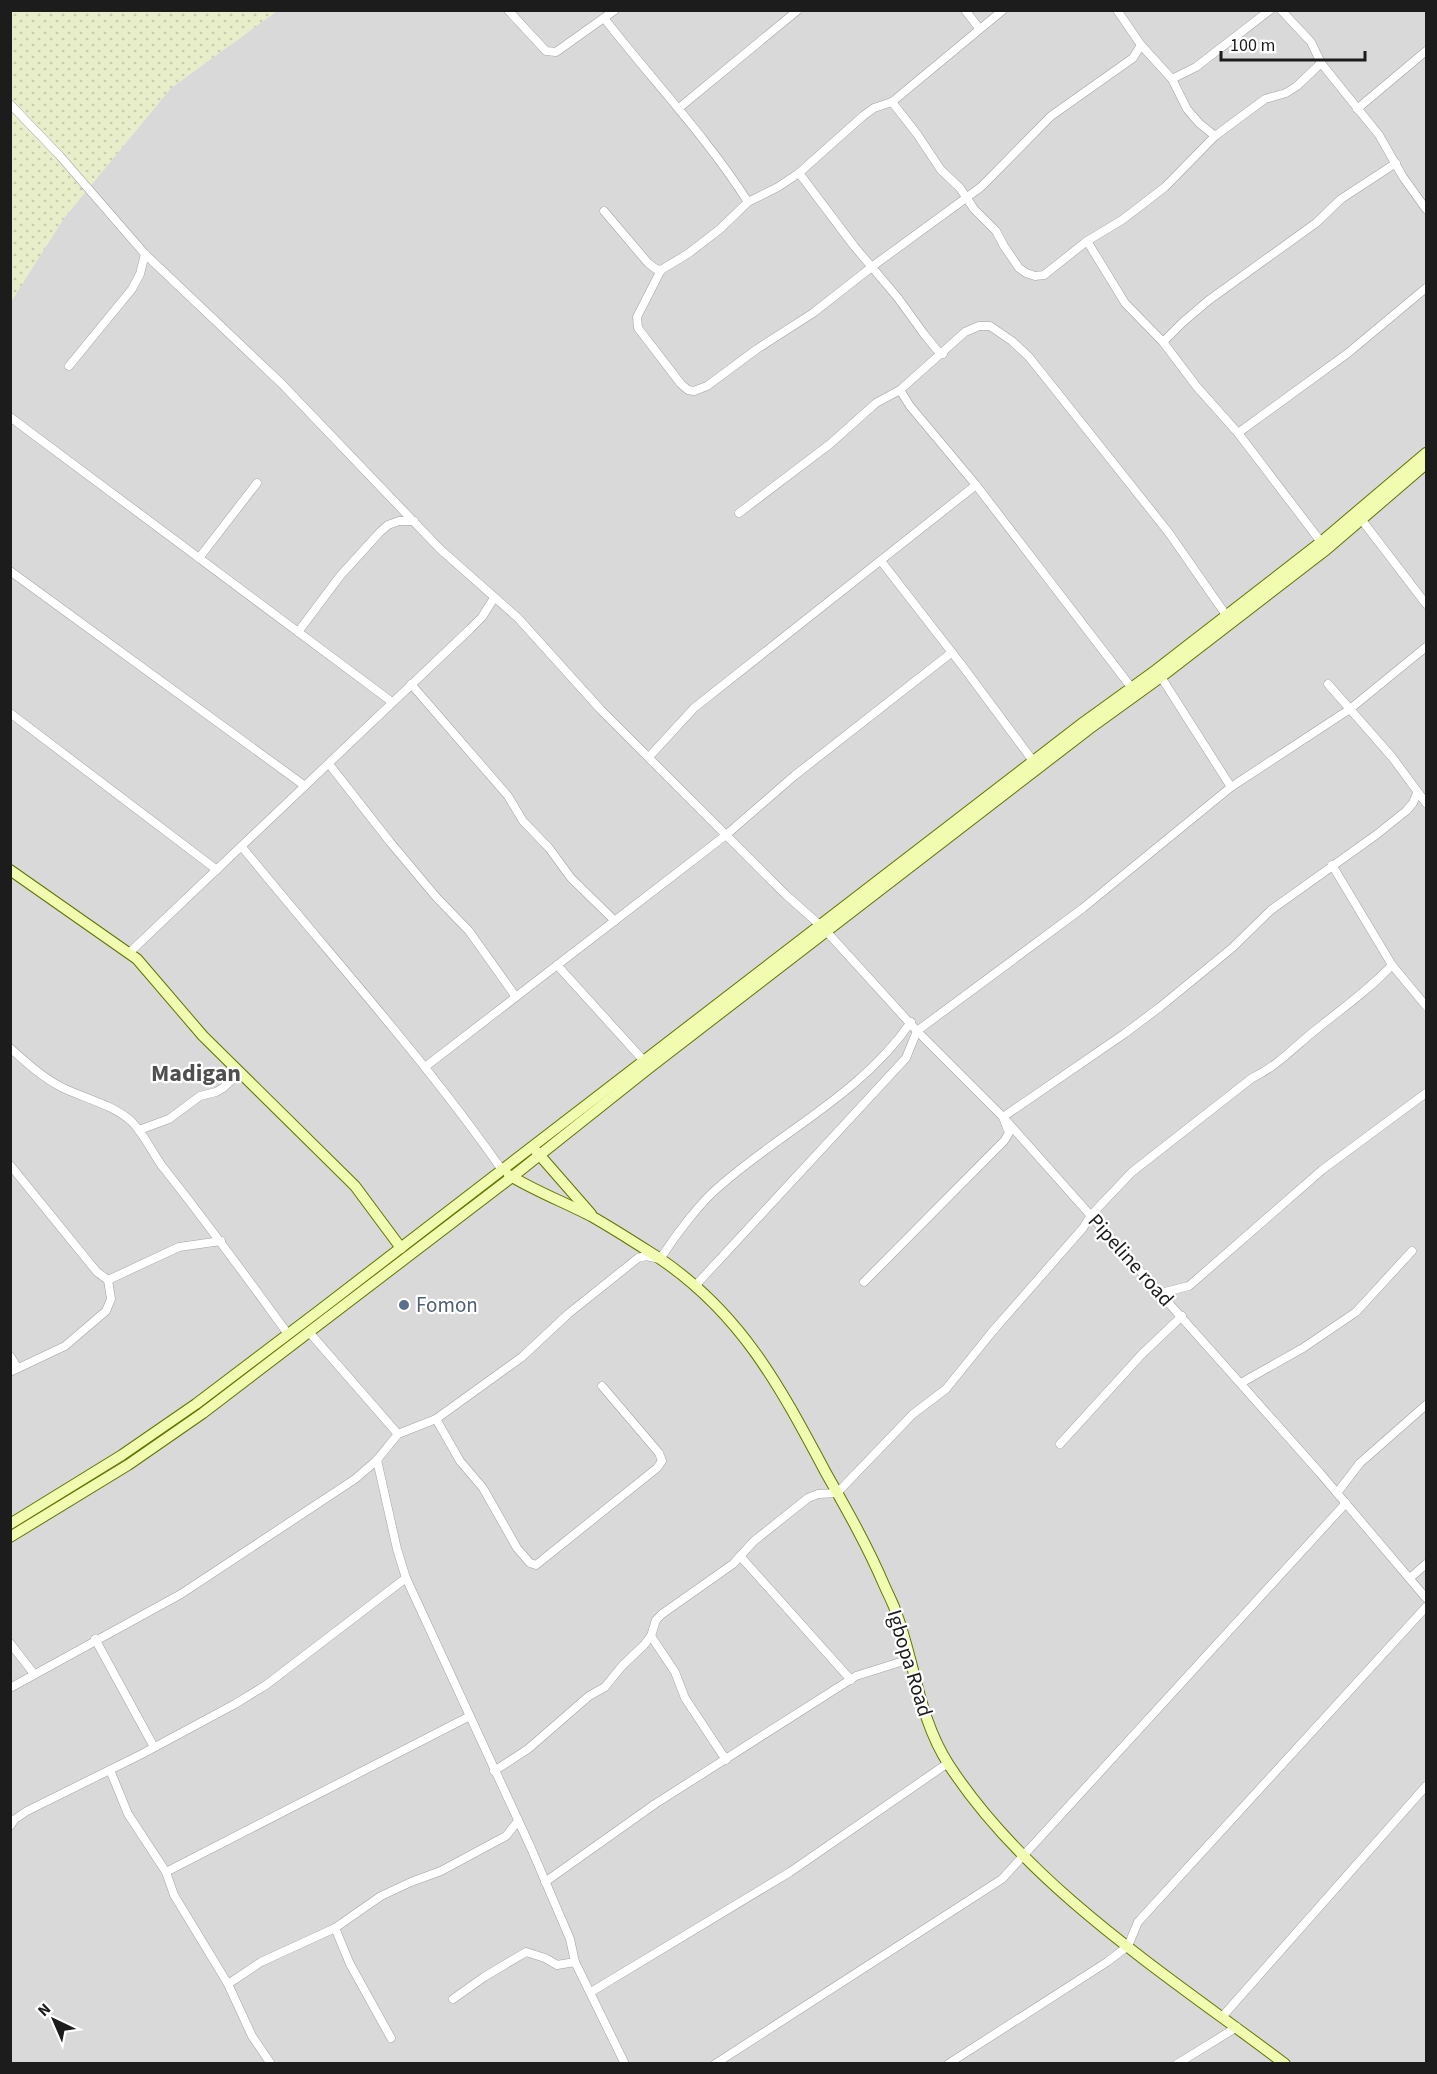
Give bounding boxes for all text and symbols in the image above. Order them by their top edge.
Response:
scale bar [1221,24,1365,62]
text: 100 m [1230,33,1275,58]
district label: Madigan [151,1056,241,1091]
street label: Pipeline road [1081,1207,1181,1313]
place label: Fomon [416,1290,478,1320]
marker: Fomon [397,1298,411,1312]
street label: Igbopa Road [880,1606,940,1720]
north arrow [24,1990,84,2050]
text: N [33,1998,56,2022]

